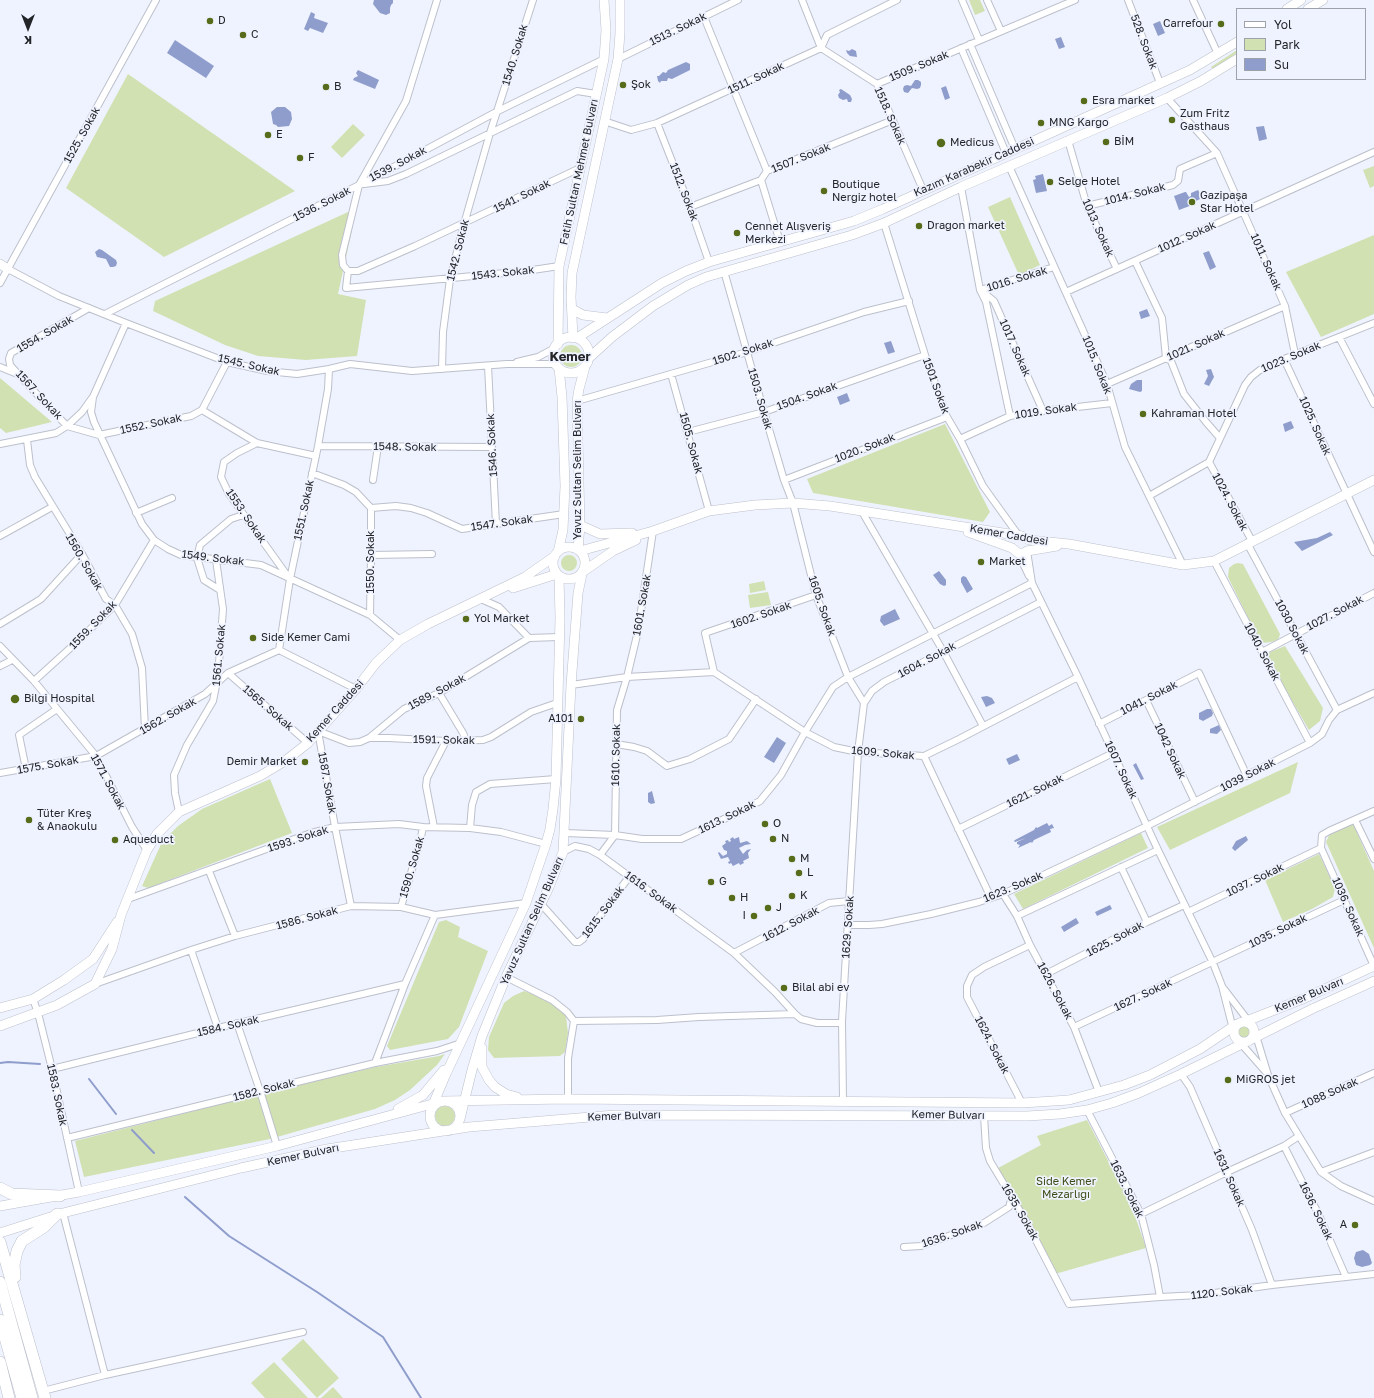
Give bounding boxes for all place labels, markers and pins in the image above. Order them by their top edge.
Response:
place label: D [218,14,226,28]
marker: D [205,16,215,26]
place label: Carrefour [1163,17,1213,31]
marker: Carrefour [1216,19,1226,29]
place label: C [251,28,258,42]
marker: C [238,30,248,40]
place label: Şok [631,78,651,92]
place label: B [334,80,341,94]
marker: Şok [618,80,628,90]
marker: B [321,82,331,92]
place label: Esra market [1092,94,1155,108]
marker: Esra market [1079,96,1089,106]
place label: Zum Fritz Gasthaus [1180,107,1230,133]
marker: Zum Fritz Gasthaus [1167,115,1177,125]
place label: MNG Kargo [1049,116,1109,130]
marker: MNG Kargo [1036,118,1046,128]
place label: E [276,128,283,142]
marker: E [263,130,273,140]
place label: BİM [1114,135,1134,149]
place label: Medicus [950,136,994,150]
marker: Medicus [935,137,947,149]
marker: BİM [1101,137,1111,147]
place label: F [308,151,315,165]
marker: F [295,153,305,163]
place label: Selge Hotel [1058,175,1120,189]
marker: Selge Hotel [1045,177,1055,187]
place label: Boutique Nergiz hotel [832,178,897,204]
marker: Boutique Nergiz hotel [819,186,829,196]
place label: Gazipaşa Star Hotel [1200,189,1254,215]
marker: Gazipaşa Star Hotel [1187,197,1197,207]
place label: Dragon market [927,219,1005,233]
place label: Cennet Alışveriş Merkezi [745,220,831,246]
marker: Dragon market [914,221,924,231]
marker: Cennet Alışveriş Merkezi [732,228,742,238]
place label: Kahraman Hotel [1151,407,1237,421]
marker: Kahraman Hotel [1138,409,1148,419]
place label: Market [989,555,1026,569]
marker: Market [976,557,986,567]
place label: Yol Market [474,612,530,626]
marker: Yol Market [461,614,471,624]
place label: Side Kemer Cami [261,631,350,645]
marker: Side Kemer Cami [248,633,258,643]
place label: Bilgi Hospital [24,692,95,706]
marker: Bilgi Hospital [9,693,21,705]
place label: A101 [548,712,573,726]
marker: A101 [576,714,586,724]
place label: Demir Market [226,755,297,769]
marker: Demir Market [300,757,310,767]
place label: Tüter Kreş & Anaokulu [37,807,97,833]
marker: Tüter Kreş & Anaokulu [24,815,34,825]
place label: O [773,817,781,831]
marker: O [760,819,770,829]
place label: N [781,832,789,846]
place label: Aqueduct [123,833,174,847]
marker: N [768,834,778,844]
marker: Aqueduct [110,835,120,845]
place label: M [800,852,809,866]
marker: M [787,854,797,864]
place label: L [807,866,813,880]
marker: L [794,868,804,878]
place label: G [719,875,727,889]
marker: G [706,877,716,887]
place label: K [800,889,808,903]
place label: H [740,891,748,905]
marker: K [787,891,797,901]
marker: H [727,893,737,903]
place label: J [776,901,782,915]
marker: J [763,903,773,913]
place label: I [743,909,746,923]
marker: I [749,911,759,921]
place label: Bilal abi ev [792,981,849,995]
marker: Bilal abi ev [779,983,789,993]
place label: MiGROS jet [1236,1073,1295,1087]
marker: MiGROS jet [1223,1075,1233,1085]
place label: A [1340,1218,1347,1232]
marker: A [1350,1220,1360,1230]

